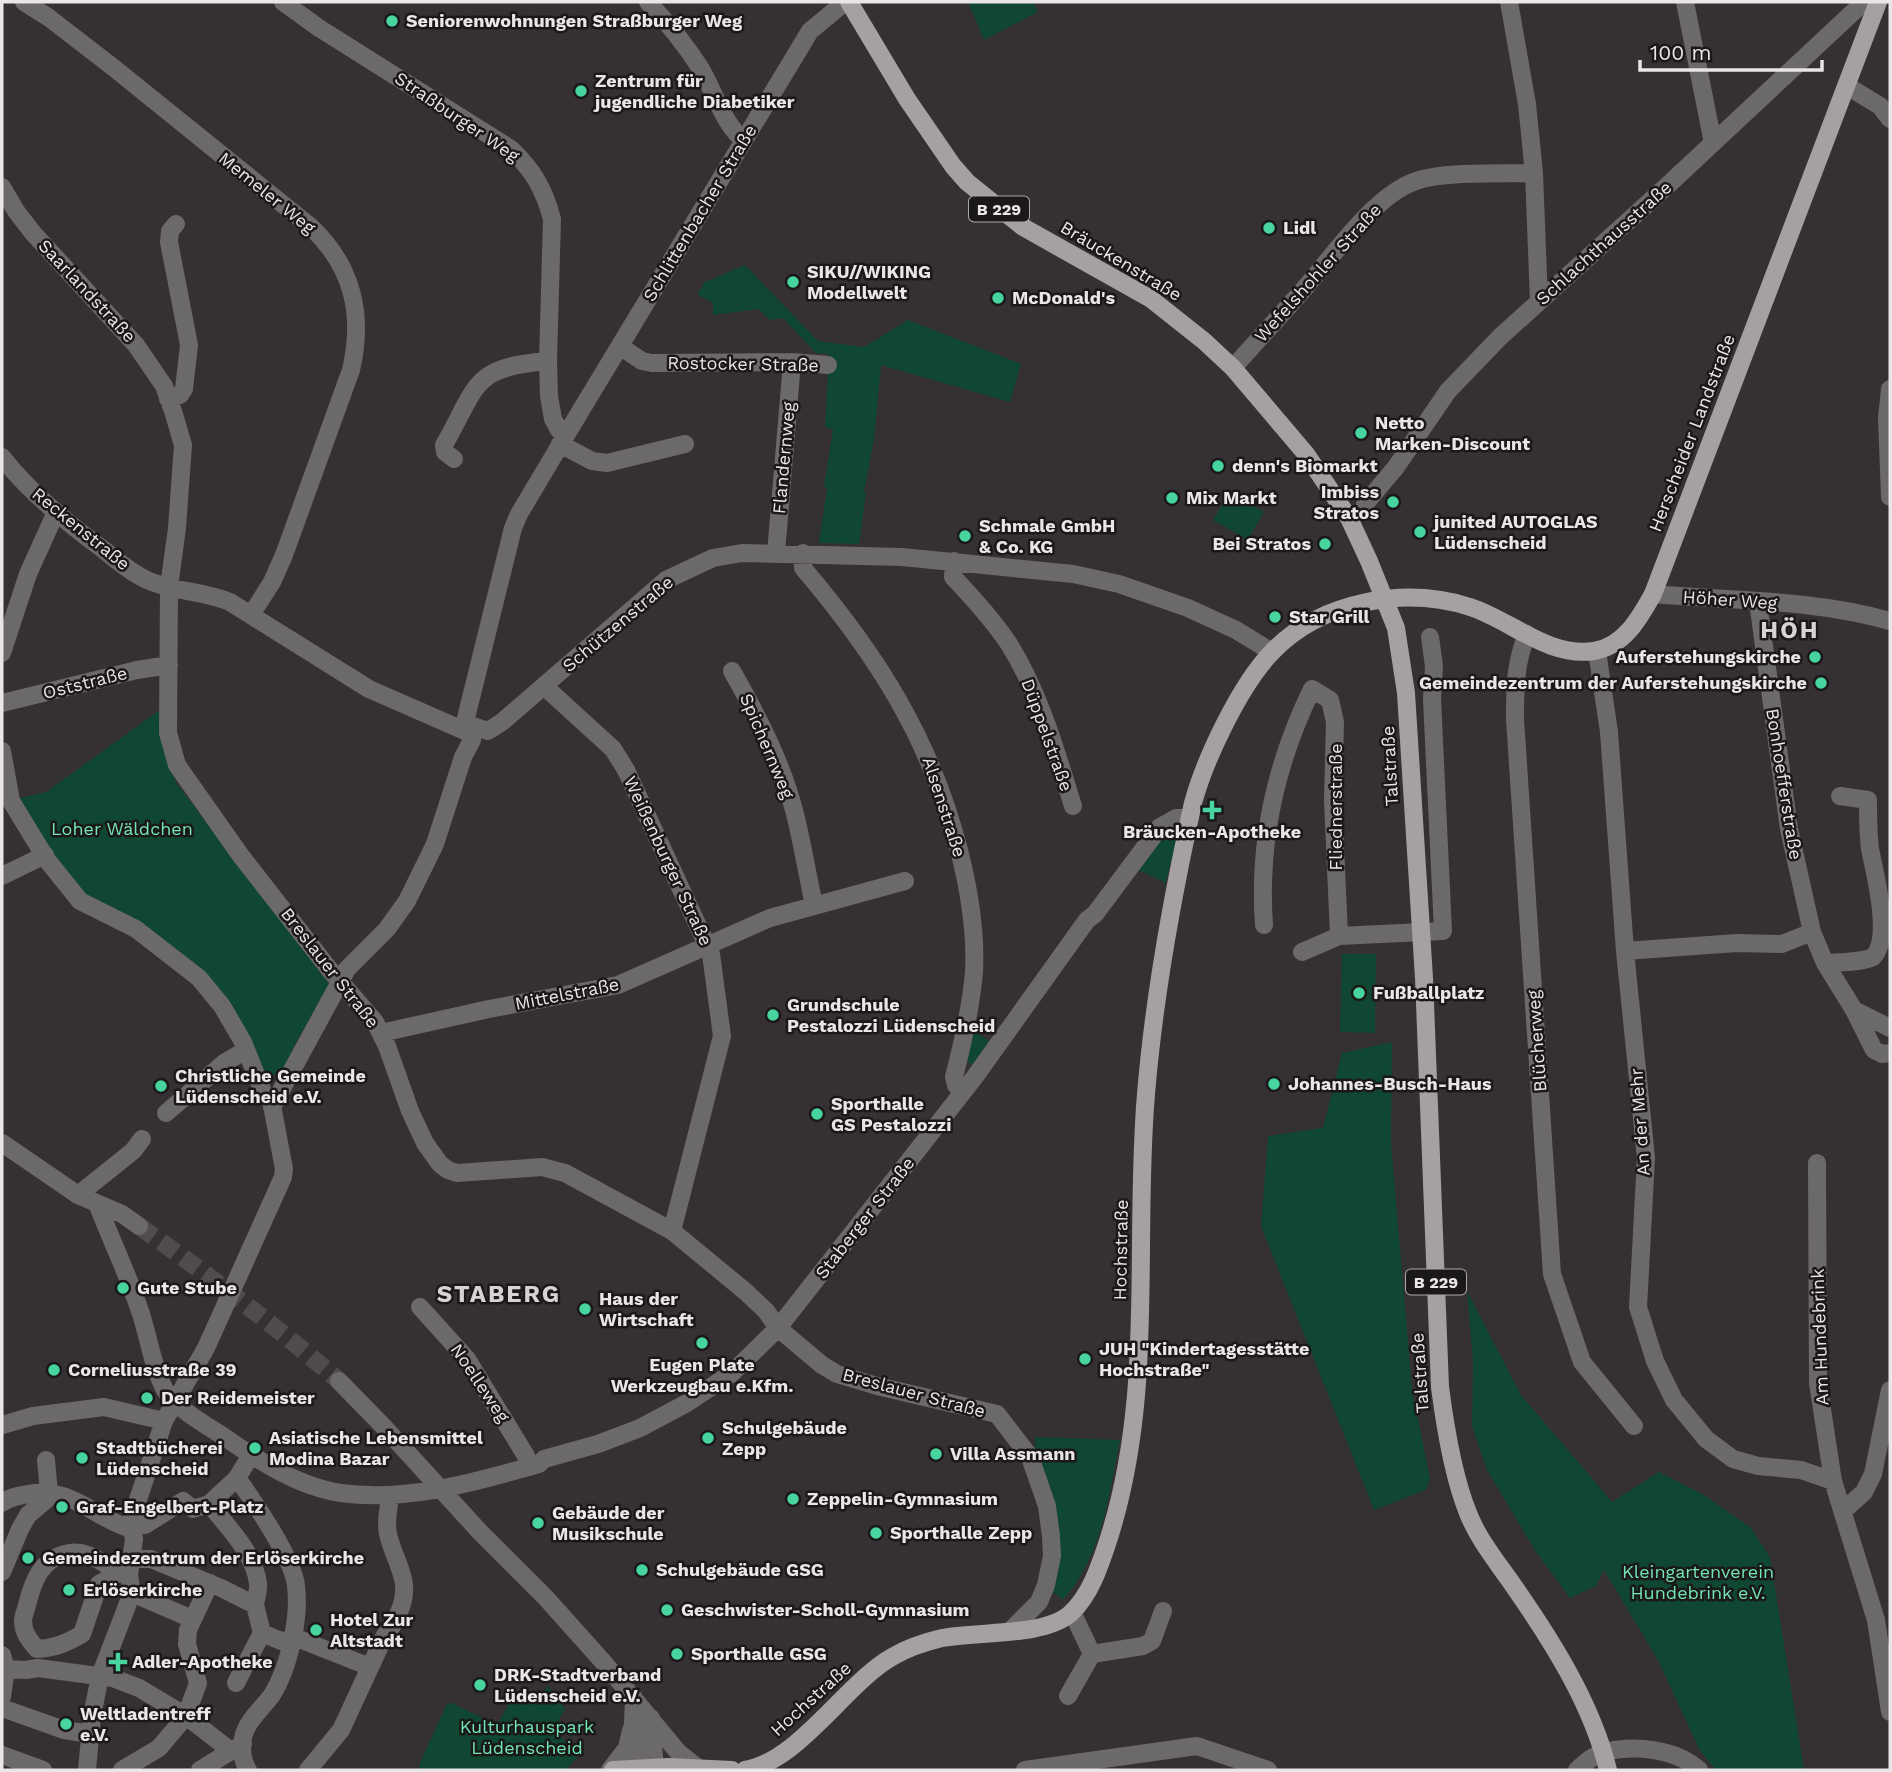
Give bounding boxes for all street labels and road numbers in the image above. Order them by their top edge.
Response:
street label: Straßburger Weg [391,67,524,166]
street label: Schlittenbacher Straße [638,121,761,305]
street label: Memeler Weg [215,147,320,238]
street label: Schlachthausstraße [1532,176,1676,309]
road number: B 229 [969,196,1029,222]
street label: Wefelshohler Straße [1250,199,1385,346]
street label: Bräuckenstraße [1057,216,1186,305]
street label: Saarlandstraße [34,235,140,346]
street label: Herscheider Landstraße [1644,331,1739,535]
street label: Rostocker Straße [667,352,819,375]
street label: Flandernweg [768,401,799,515]
street label: Reckenstraße [28,483,134,574]
street label: Schützenstraße [558,571,677,676]
street label: Höher Weg [1682,586,1778,613]
street label: Oststraße [40,662,129,703]
street label: Düppelstraße [1017,676,1078,794]
street label: Spichernweg [736,690,799,802]
street label: Bonhoefferstraße [1762,707,1807,861]
street label: Talstraße [1377,725,1402,807]
street label: Fliednerstraße [1325,743,1346,871]
street label: Alsenstraße [918,754,971,860]
street label: Weißenburger Straße [620,773,717,949]
street label: Breslauer Straße [277,903,384,1032]
street label: Mittelstraße [513,973,621,1014]
street label: Blücherweg [1522,989,1551,1093]
street label: An der Mehr [1625,1067,1654,1177]
street label: Staberger Straße [811,1153,919,1283]
street label: Hochstraße [1109,1199,1132,1301]
street label: Am Hundebrink [1807,1268,1832,1406]
road number: B 229 [1406,1270,1466,1294]
street label: Talstraße [1406,1332,1433,1414]
street label: Noelleweg [446,1339,515,1426]
street label: Breslauer Straße [841,1363,988,1422]
street label: Hochstraße [766,1657,855,1740]

